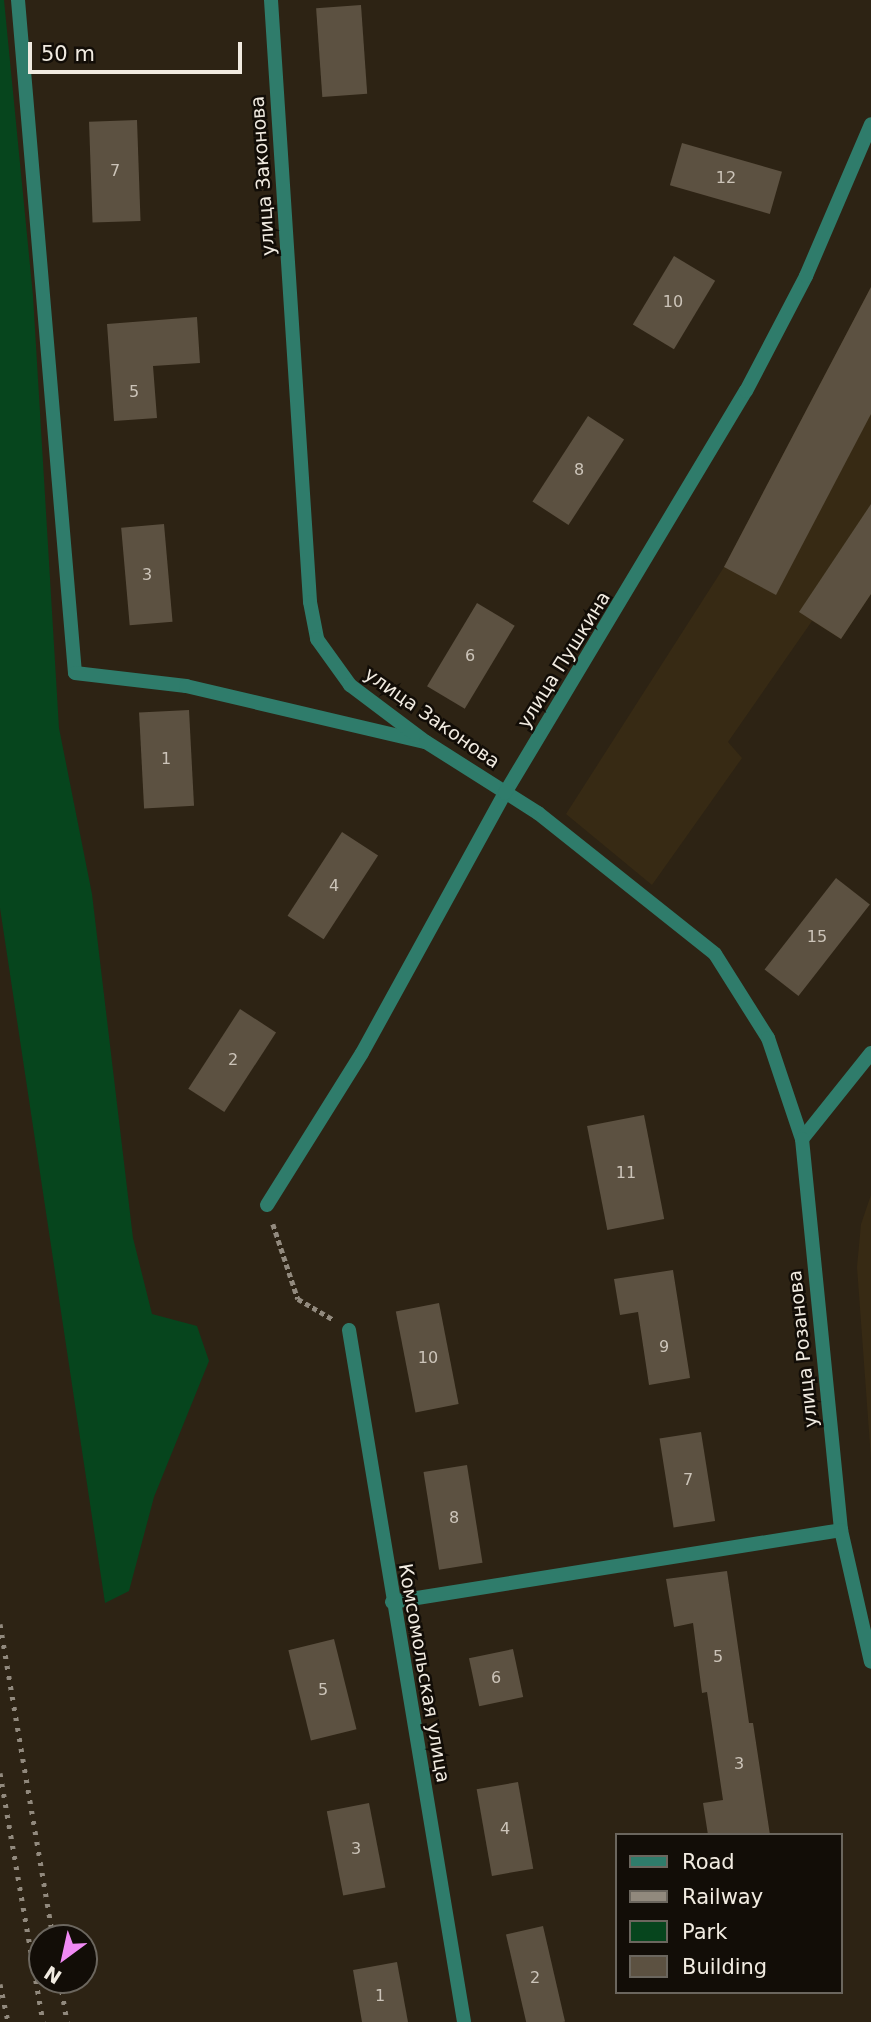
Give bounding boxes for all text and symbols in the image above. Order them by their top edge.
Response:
scale bar [32,28,245,72]
text: 50 m [41,42,95,66]
street label: улица Законова [246,95,280,257]
house number: 7 [110,161,120,181]
house number: 12 [716,168,736,188]
house number: 10 [663,292,683,312]
house number: 5 [129,382,139,402]
house number: 8 [574,460,584,480]
house number: 3 [142,565,152,585]
street label: улица Пушкина [513,587,615,733]
house number: 6 [465,646,475,666]
street label: улица Законова [360,663,504,773]
house number: 1 [161,749,171,769]
house number: 4 [329,876,339,896]
house number: 15 [807,927,827,947]
house number: 2 [228,1050,238,1070]
house number: 11 [616,1163,636,1183]
street label: улица Розанова [783,1269,823,1429]
house number: 9 [659,1337,669,1357]
house number: 10 [418,1348,438,1368]
house number: 7 [683,1470,693,1490]
house number: 8 [449,1508,459,1528]
street label: Комсомольская улица [393,1562,455,1784]
house number: 5 [713,1647,723,1667]
house number: 6 [491,1668,501,1688]
house number: 5 [318,1680,328,1700]
house number: 3 [734,1754,744,1774]
house number: 4 [500,1819,510,1839]
legend [616,1833,843,1994]
house number: 3 [351,1839,361,1859]
text: Road [682,1850,735,1874]
text: Railway [682,1885,763,1909]
text: Park [682,1920,727,1944]
north arrow [28,1924,98,1994]
text: Building [682,1955,767,1979]
text: N [40,1961,65,1988]
house number: 2 [530,1968,540,1988]
house number: 1 [375,1986,385,2006]

